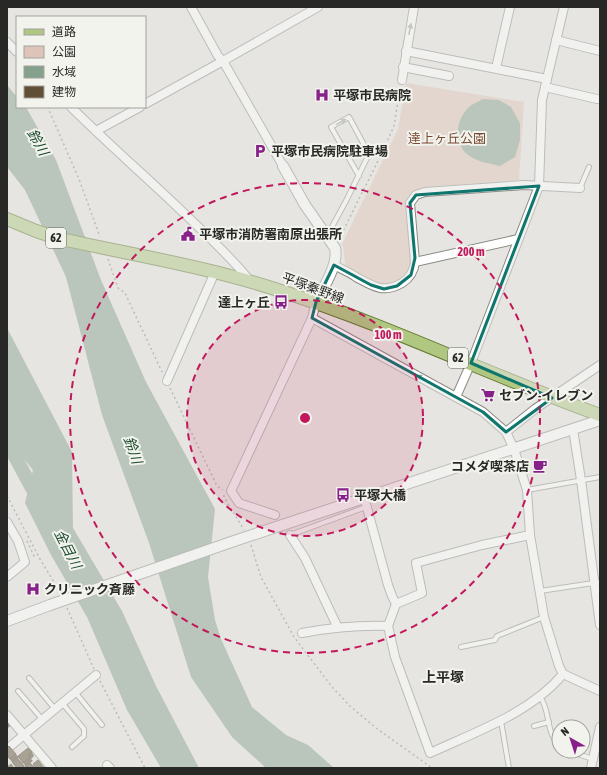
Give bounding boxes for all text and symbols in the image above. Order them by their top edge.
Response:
legend [16,16,146,108]
one-way arrow [408,23,414,35]
text: 道路 [52,25,76,39]
text: 公園 [52,45,76,59]
text: 水域 [52,65,76,79]
text: 建物 [52,85,76,99]
hospital icon: 平塚市民病院 [314,87,330,103]
place label: 平塚市民病院 [333,88,411,103]
one-way arrow [335,118,347,125]
water label: 鈴川 [24,126,53,160]
park label: 達上ヶ丘公園 [408,131,486,146]
parking icon: 平塚市民病院駐車場 [252,143,268,159]
place label: 平塚市民病院駐車場 [271,144,388,159]
public building icon: 平塚市消防署南原出張所 [180,226,196,242]
place label: 平塚市消防署南原出張所 [199,227,342,242]
road number: 62 [46,228,66,248]
text: 200 m [457,245,485,259]
street label: 平塚秦野線 [280,270,346,306]
bus stop icon: 達上ヶ丘 [273,294,289,310]
place label: 達上ヶ丘 [218,295,270,310]
text: 100 m [374,328,402,342]
road number: 62 [448,348,468,368]
one-way arrow [416,375,428,382]
supermarket icon: セブン-イレブン [480,387,496,403]
place label: セブン-イレブン [499,388,593,403]
centre of rings [298,411,312,425]
water label: 鈴川 [121,434,146,468]
cafe icon: コメダ喫茶店 [532,458,548,474]
place label: コメダ喫茶店 [451,459,529,474]
bus stop icon: 平塚大橋 [335,487,351,503]
place label: 平塚大橋 [354,488,406,503]
water label: 金目川 [51,527,86,573]
hospital icon: クリニック斉藤 [25,581,41,597]
place label: クリニック斉藤 [44,582,135,597]
district label: 上平塚 [422,669,464,685]
north arrow [551,719,591,759]
text: N [558,725,571,738]

